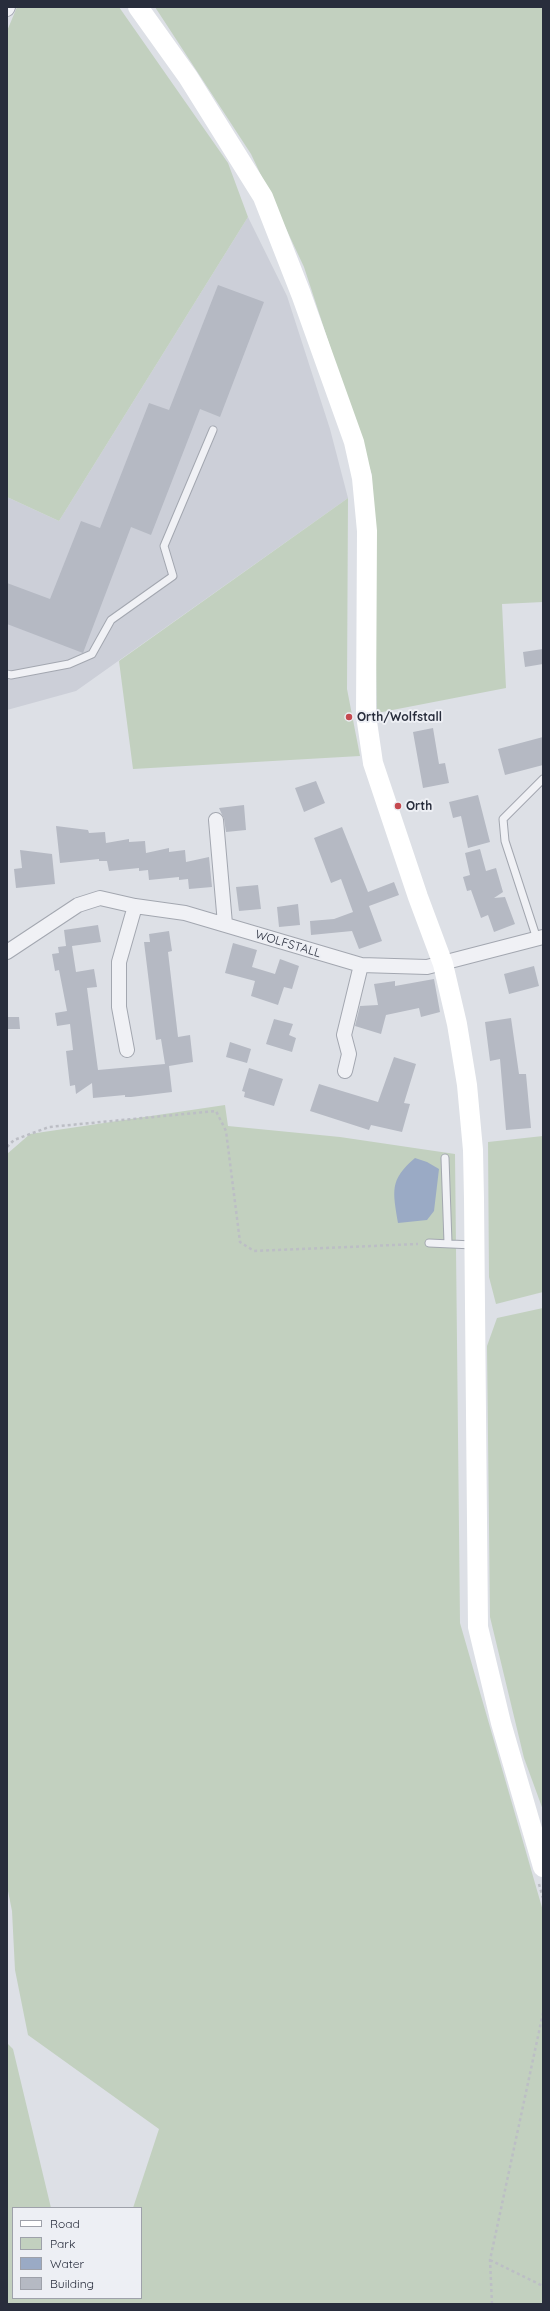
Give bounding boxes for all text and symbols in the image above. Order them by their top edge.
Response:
place label: Orth/Wolfstall [357,710,442,724]
marker: Orth/Wolfstall [344,712,354,722]
place label: Orth [406,799,432,813]
marker: Orth [393,801,403,811]
street label: WOLFSTALL [253,927,323,961]
legend [12,2207,142,2299]
text: Road [50,2216,80,2231]
text: Park [50,2236,75,2251]
text: Water [50,2256,84,2271]
text: Building [50,2276,94,2291]

